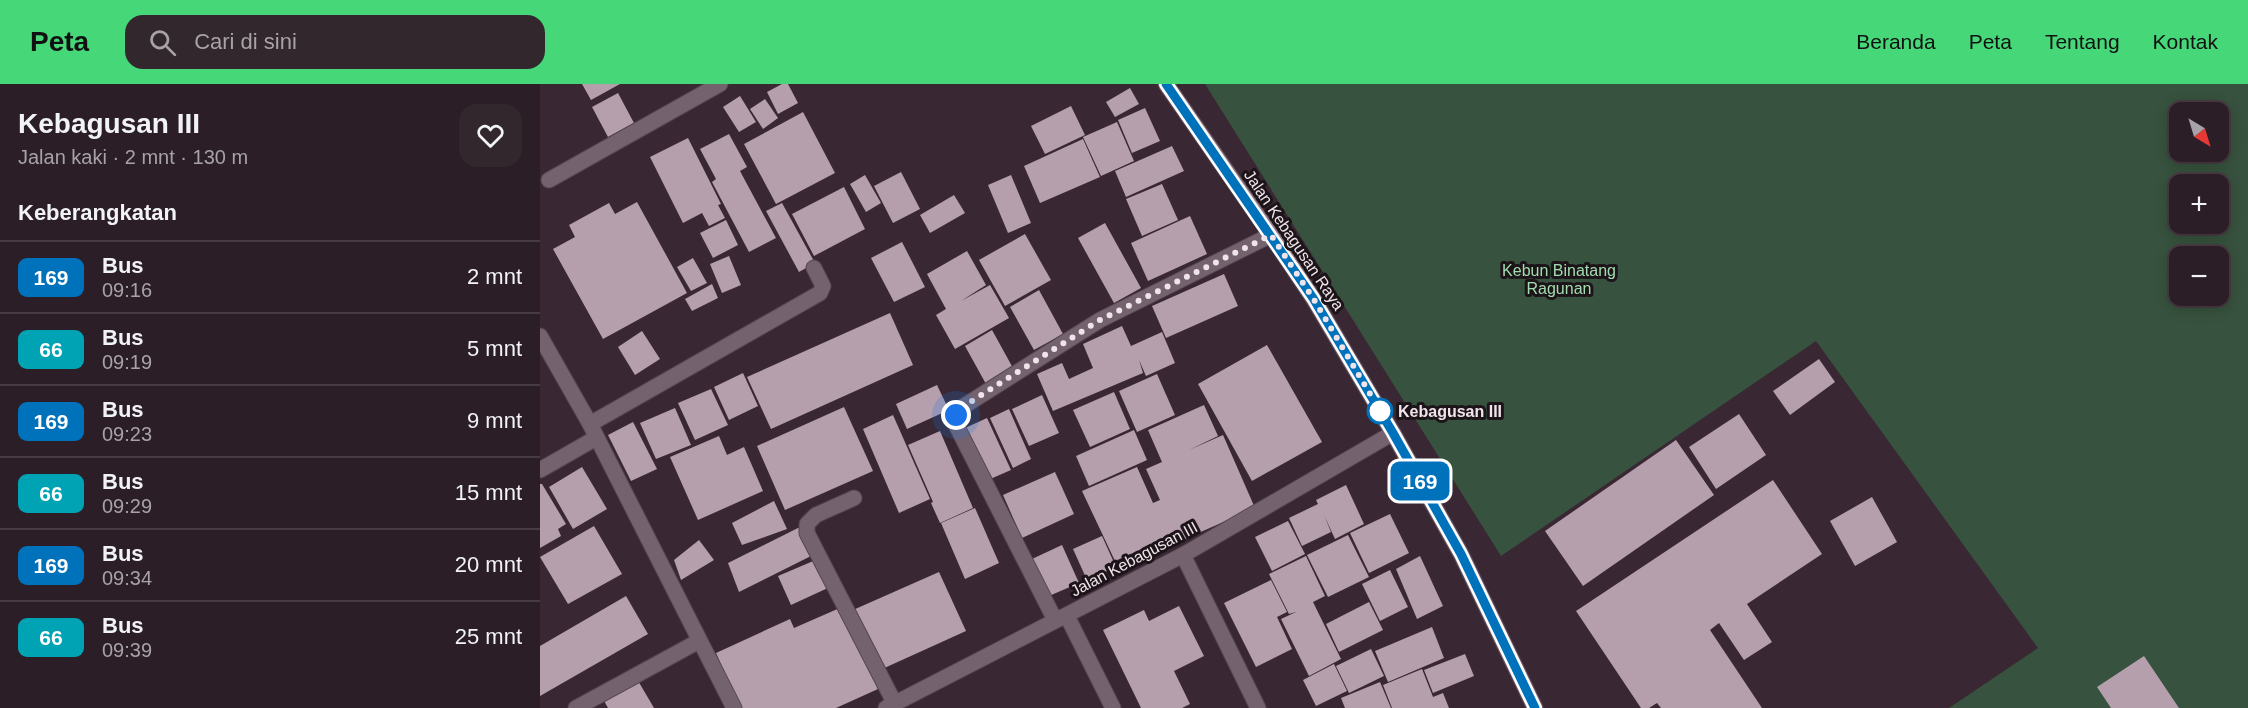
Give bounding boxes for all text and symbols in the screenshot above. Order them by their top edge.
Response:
search box [125,15,545,69]
text: Peta [30,26,89,57]
icon: search [146,26,179,59]
text: Cari di sini [194,29,297,54]
text: Beranda [1856,30,1936,53]
text: Peta [1969,30,2012,53]
text: Tentang [2045,30,2120,53]
text: Kontak [2153,30,2218,53]
north arrow [2169,102,2229,162]
map controls [2169,102,2229,306]
button: heart [459,104,522,167]
text: Kebagusan III [18,108,200,139]
text: Jalan kaki · 2 mnt · 130 m [18,146,248,168]
street label: Jalan Kebagusan Raya [1241,167,1347,313]
button: + [2169,174,2229,234]
text: Keberangkatan [18,200,177,225]
button: − [2169,246,2229,306]
text: Bus [102,253,144,278]
park label: Kebun Binatang Ragunan [1502,262,1616,297]
text: 2 mnt [467,264,522,289]
text: 169 [33,266,69,289]
text: 09:16 [102,279,152,301]
text: Bus [102,325,144,350]
text: 5 mnt [467,336,522,361]
text: 66 [39,338,63,361]
text: 09:19 [102,351,152,373]
text: Bus [102,397,144,422]
marker: Kebagusan III [1367,398,1393,424]
your location [941,400,971,430]
place label: Kebagusan III [1398,403,1502,420]
text: 9 mnt [467,408,522,433]
text: 169 [33,410,69,433]
text: 09:23 [102,423,152,445]
line badge: 169 [1386,462,1454,500]
text: Bus [102,469,144,494]
text: 169 [1402,470,1438,493]
text: 15 mnt [455,480,522,505]
text: 66 [39,482,63,505]
text: 09:29 [102,495,152,517]
street label: Jalan Kebagusan III [1068,518,1200,600]
text: Bus [102,541,144,566]
text: 20 mnt [455,552,522,577]
text: 169 [33,554,69,577]
text: 09:34 [102,567,152,589]
text: Bus [102,613,144,638]
text: 25 mnt [455,624,522,649]
text: 66 [39,626,63,649]
text: 09:39 [102,639,152,661]

